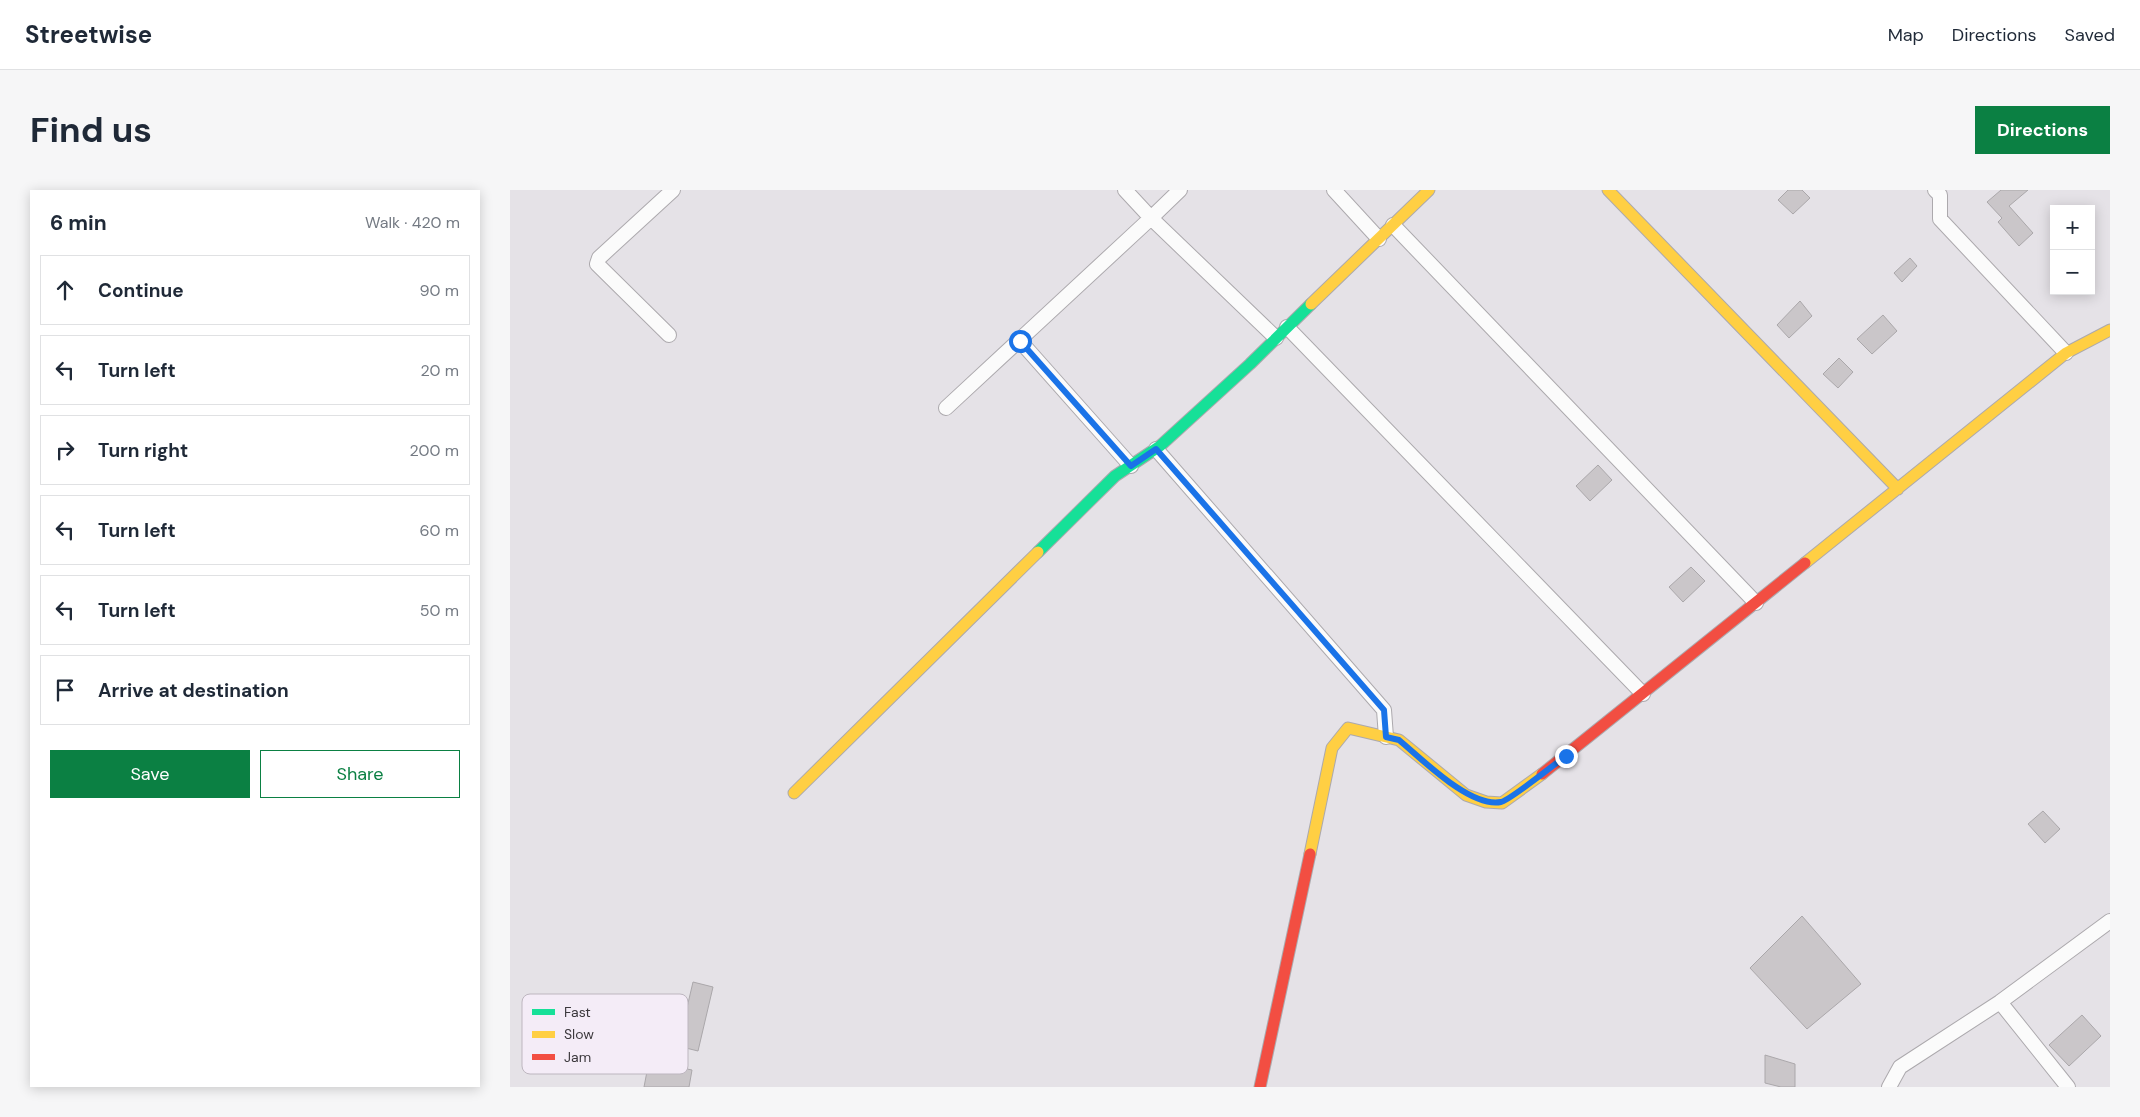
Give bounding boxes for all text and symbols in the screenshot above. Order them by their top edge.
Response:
text: Streetwise [25,19,152,50]
text: Map [1888,23,1924,47]
text: Directions [1952,23,2037,47]
text: Saved [2065,23,2115,47]
button: Directions [1975,106,2110,154]
text: Find us [30,107,152,153]
map controls [2050,205,2095,295]
button: + [2050,205,2095,250]
text: 6 min [50,209,107,237]
text: Walk · 420 m [365,212,460,233]
button: − [2050,250,2095,295]
icon: ahead [51,276,79,304]
text: Continue [98,278,184,303]
text: 90 m [419,280,459,301]
route start [1009,330,1032,353]
icon: left [51,356,79,384]
text: Turn left [98,358,176,383]
text: 20 m [420,360,459,381]
icon: right [51,436,79,464]
text: Turn right [98,438,188,463]
text: 200 m [410,440,459,461]
icon: left [51,516,79,544]
text: Turn left [98,518,176,543]
text: 60 m [419,520,459,541]
icon: left [51,596,79,624]
text: Turn left [98,598,176,623]
text: 50 m [420,600,459,621]
icon: arrive [51,676,79,704]
text: Arrive at destination [98,678,289,703]
route end [1555,745,1578,768]
button: Save [50,750,250,798]
button: Share [260,750,460,798]
legend [522,994,688,1074]
text: Fast [564,1003,591,1021]
text: Slow [564,1025,594,1043]
text: Jam [564,1048,591,1066]

